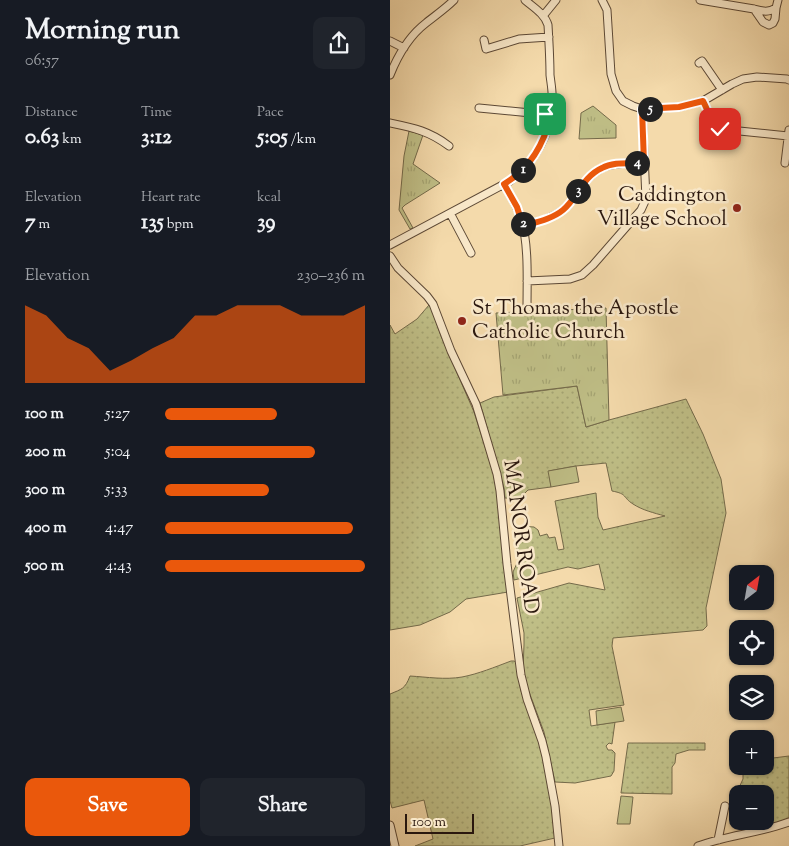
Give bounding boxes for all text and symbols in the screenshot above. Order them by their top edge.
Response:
text: Morning run [25,11,180,51]
button: share [313,17,365,69]
text: 06:57 [25,50,59,73]
pin [524,93,566,135]
pin: 5 [638,96,662,122]
text: 5 [648,99,653,119]
icon: arrive [531,100,559,128]
text: Distance [25,103,78,123]
text: Time [141,103,172,123]
text: Pace [257,103,284,123]
pin [699,108,741,150]
icon: check [706,115,734,143]
text: 0.63 [25,123,59,153]
text: 3:12 [141,123,172,153]
text: 5:05 [257,123,288,153]
text: km [59,130,82,150]
text: /km [288,130,316,150]
pin: 4 [624,150,650,176]
text: 4 [634,153,641,173]
pin: 1 [510,158,536,182]
text: 1 [521,160,526,180]
pin: 3 [566,178,590,204]
text: 3 [576,181,581,201]
place label: Caddington Village School [597,181,727,235]
text: Elevation [25,188,82,208]
text: Heart rate [141,188,201,208]
text: kcal [257,188,281,208]
marker: Caddington Village School [731,202,743,214]
text: 7 [25,208,36,238]
text: 135 [141,208,164,238]
text: 39 [257,208,276,238]
pin: 2 [510,212,536,236]
text: 2 [520,214,527,234]
text: m [36,215,50,235]
text: bpm [164,215,194,235]
text: Elevation [25,265,90,288]
text: 230–236 m [296,265,365,288]
place label: St Thomas the Apostle Catholic Church [472,294,679,348]
marker: St Thomas the Apostle Catholic Church [456,315,468,327]
text: 100 m [25,403,64,426]
text: 5:27 [105,403,130,426]
text: 200 m [25,441,66,464]
text: 5:04 [105,441,130,464]
street label: MANOR ROAD [494,458,546,616]
text: 300 m [25,479,65,502]
text: 5:33 [105,479,128,502]
text: 400 m [25,517,67,540]
text: 4:47 [105,517,133,540]
text: 500 m [25,555,64,578]
text: 4:43 [105,555,132,578]
north arrow [729,565,774,610]
map controls [729,565,774,830]
button: locate [729,620,774,665]
button: layers [729,675,774,720]
button: + [729,730,774,775]
button: Save [25,778,190,836]
button: Share [200,778,365,836]
button: − [729,785,774,830]
scale bar [405,811,474,834]
text: 100 m [412,813,446,833]

